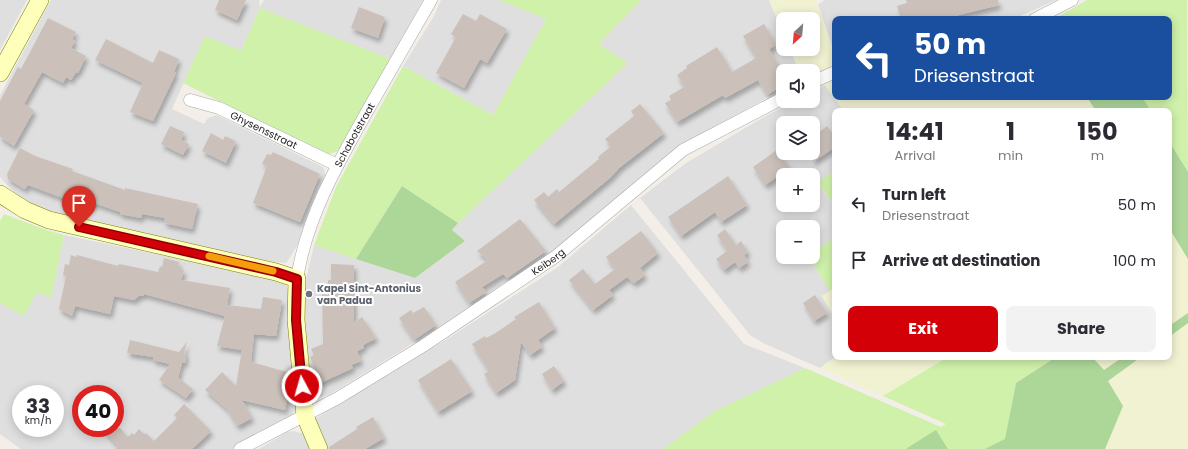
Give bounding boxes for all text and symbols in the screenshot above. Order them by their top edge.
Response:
north arrow [776,12,820,56]
map controls [776,12,820,264]
text: 50 m [914,25,986,64]
icon: left [848,32,900,84]
text: Driesenstraat [914,63,1035,88]
button: sound [776,64,820,108]
street label: Schabotstraat [330,99,378,170]
street label: Ghysensstraat [228,107,300,152]
text: 14:41 [886,115,944,148]
text: 1 [1006,115,1015,148]
text: 150 [1077,115,1118,148]
button: layers [776,116,820,160]
text: Arrival [895,146,936,165]
text: min [998,146,1023,165]
text: m [1091,146,1104,165]
button: + [776,168,820,212]
text: Turn left [882,184,946,205]
pin [62,186,96,227]
icon: arrive [68,192,90,214]
icon: left [848,193,870,215]
text: 50 m [1118,194,1156,215]
text: Driesenstraat [882,206,969,225]
button: − [776,220,820,264]
street label: Keiberg [528,244,568,279]
icon: arrive [848,249,870,271]
text: Arrive at destination [882,250,1040,271]
text: 100 m [1113,250,1156,271]
place label: Kapel Sint-Antonius van Padua [317,281,421,308]
marker: Kapel Sint-Antonius van Padua [304,289,314,299]
button: Exit [848,306,998,352]
button: Share [1006,306,1156,352]
position arrow [281,365,323,407]
speed limit sign: 40 [72,385,124,437]
text: 33 [26,392,50,420]
text: km/h [25,413,51,428]

